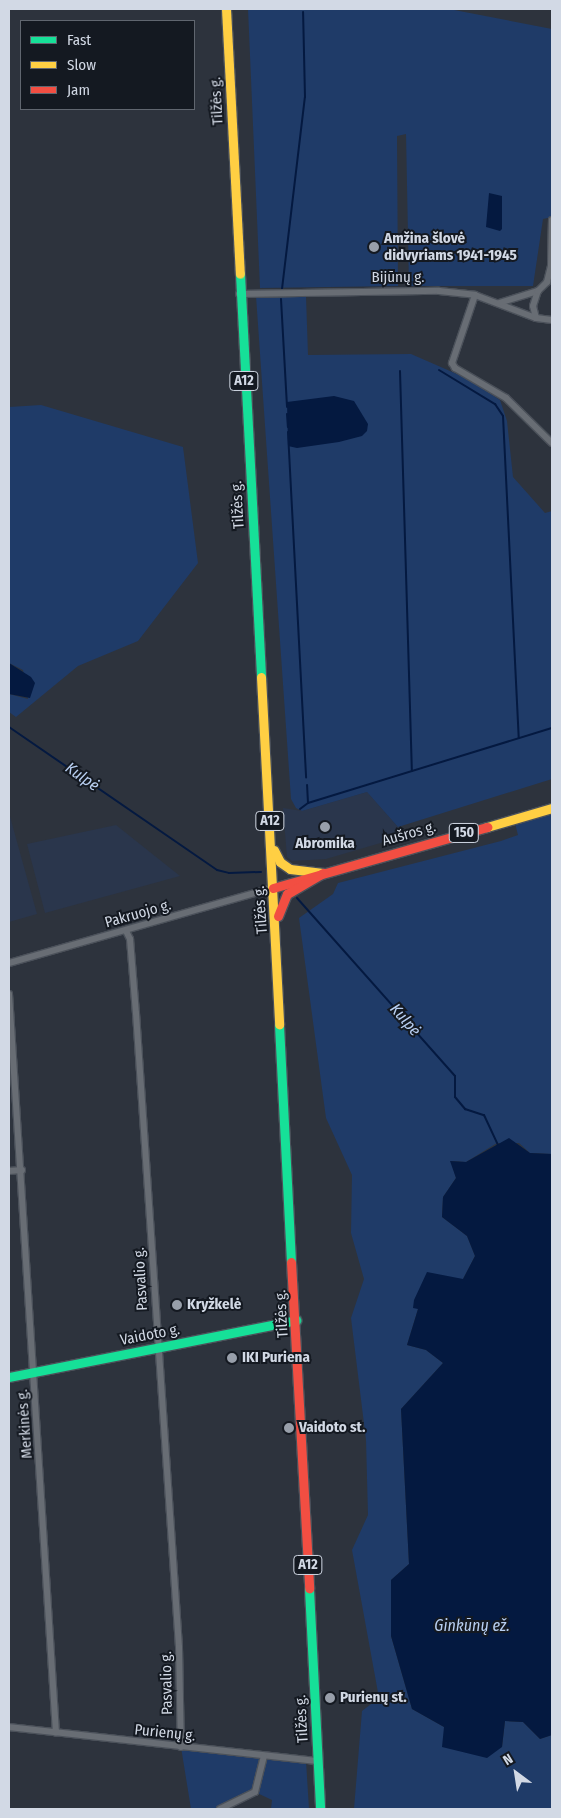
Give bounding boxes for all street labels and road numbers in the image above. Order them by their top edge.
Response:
street label: Tilžės g. [207,76,227,126]
street label: Bijūnų g. [371,269,425,287]
road number: A12 [229,370,259,392]
street label: Tilžės g. [228,480,248,530]
road number: A12 [255,809,285,832]
street label: Aušros g. [380,818,438,850]
road number: 150 [448,821,480,844]
street label: Tilžės g. [250,885,272,935]
street label: Pakruojo g. [103,896,173,932]
street label: Pasvalio g. [130,1247,152,1311]
street label: Tilžės g. [272,1289,292,1339]
street label: Vaidoto g. [119,1320,181,1350]
street label: Merkinės g. [14,1389,36,1459]
road number: A12 [293,1554,323,1576]
street label: Pasvalio g. [157,1651,177,1715]
street label: Tilžės g. [292,1694,312,1744]
street label: Purienų g. [134,1721,196,1745]

